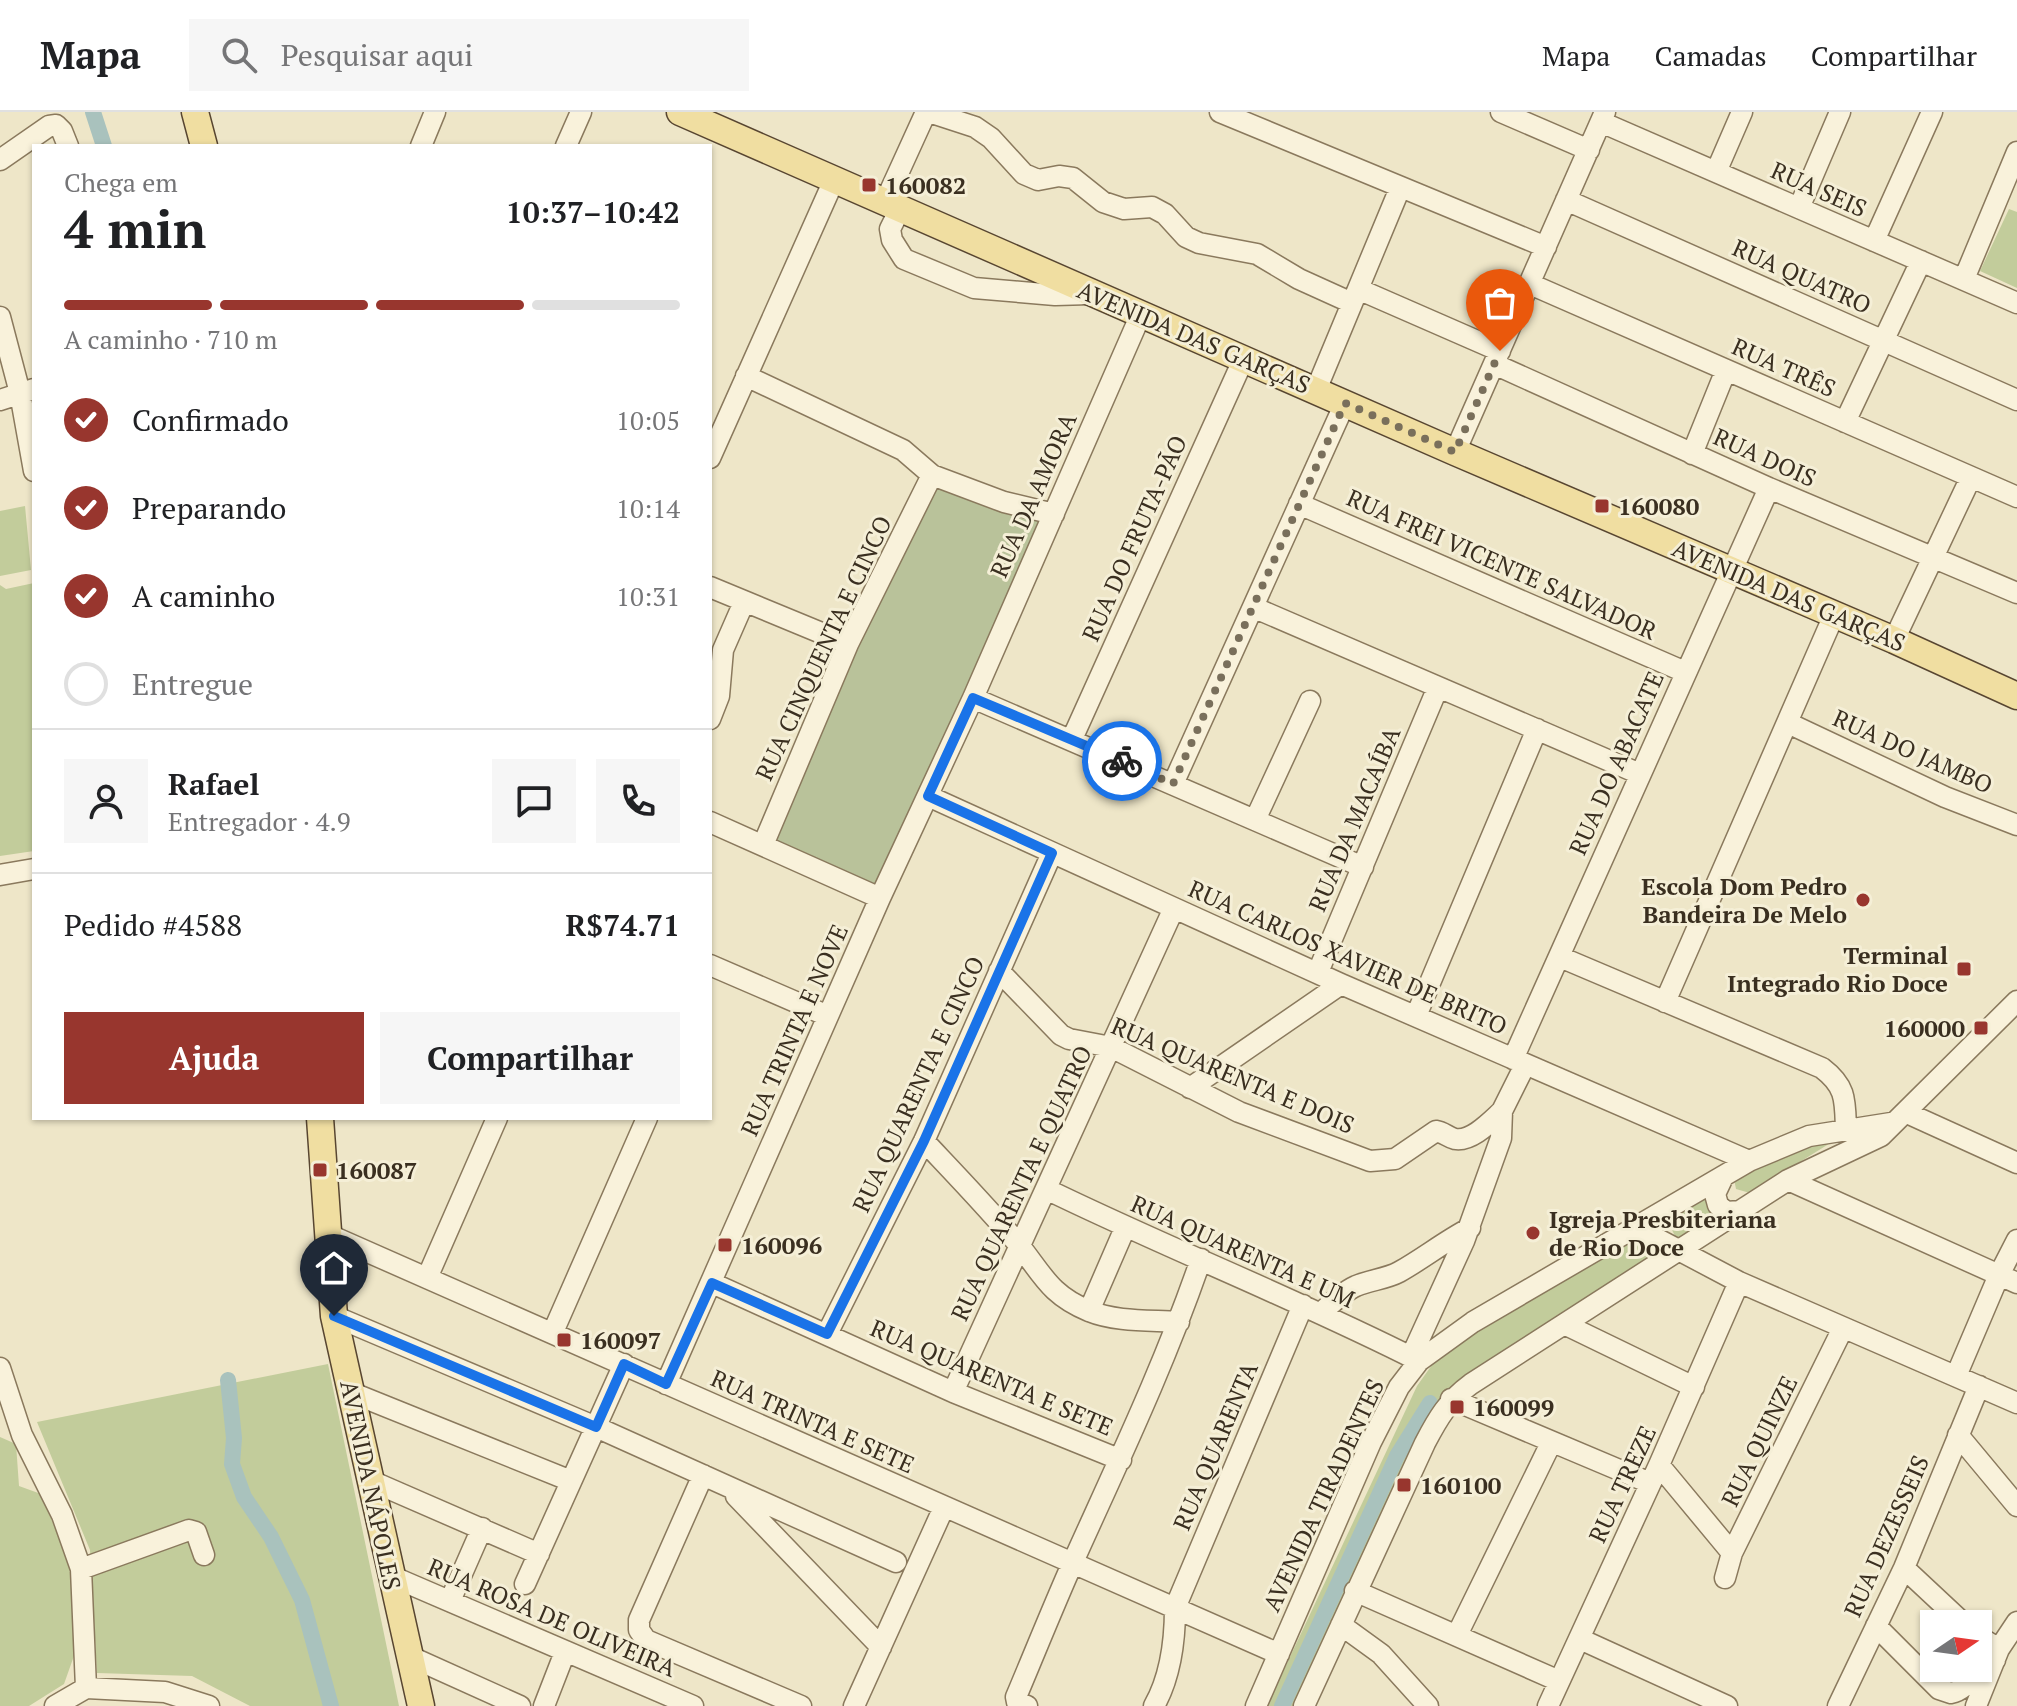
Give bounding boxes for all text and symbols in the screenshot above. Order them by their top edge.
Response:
search box [189,19,749,91]
text: Mapa [40,30,141,80]
icon: search [217,33,261,77]
text: Pesquisar aqui [281,35,473,75]
text: Mapa [1542,37,1610,74]
text: Camadas [1654,37,1767,74]
text: Compartilhar [1811,37,1977,74]
street label: RUA SEIS [1766,154,1872,224]
text: Chega em [64,165,178,199]
place label: 160082 [885,169,966,201]
marker: 160082 [860,176,878,194]
text: 10:37–10:42 [506,192,680,232]
text: 4 min [64,194,206,263]
street label: RUA QUATRO [1728,231,1876,321]
pin [1466,269,1534,351]
street label: AVENIDA DAS GARÇAS [1073,273,1315,401]
icon: bag [1478,281,1522,325]
text: A caminho · 710 m [64,322,277,356]
street label: RUA TRÊS [1727,330,1841,404]
icon: check [64,398,108,442]
text: Confirmado [132,400,289,440]
text: 10:05 [616,403,680,437]
street label: RUA DA AMORA [982,407,1084,582]
street label: RUA DOIS [1709,420,1821,494]
street label: RUA DO FRUTA-PÃO [1074,430,1194,646]
street label: RUA FREI VICENTE SALVADOR [1342,481,1663,647]
icon: check [64,486,108,530]
text: Preparando [132,488,286,528]
place label: 160080 [1618,490,1700,522]
text: 10:14 [616,491,680,525]
marker: 160080 [1593,497,1611,515]
street label: RUA CINQUENTA E CINCO [748,510,898,786]
street label: AVENIDA DAS GARÇAS [1668,531,1910,659]
icon: check [64,574,108,618]
text: A caminho [132,576,275,616]
text: 10:31 [616,579,680,613]
text: Entregue [132,664,253,704]
street label: RUA DO ABACATE [1561,666,1671,860]
street label: RUA DO JAMBO [1828,701,1998,801]
courier [1082,721,1162,801]
street label: RUA DA MACAÍBA [1301,721,1408,916]
icon: bike [1100,739,1144,783]
button: person [64,759,148,843]
button: chat [492,759,576,843]
button: phone [596,759,680,843]
text: Rafael [168,764,259,804]
text: Entregador · 4.9 [168,804,351,838]
place label: Escola Dom Pedro Bandeira De Melo [1641,870,1847,930]
street label: RUA CARLOS XAVIER DE BRITO [1184,872,1512,1042]
marker: Escola Dom Pedro Bandeira De Melo [1854,891,1872,909]
text: Pedido #4588 [64,905,242,945]
text: R$74.71 [565,905,680,945]
street label: RUA TRINTA E NOVE [733,919,855,1141]
place label: Terminal Integrado Rio Doce [1727,939,1948,999]
street label: RUA QUARENTA E CINCO [845,951,991,1217]
marker: Terminal Integrado Rio Doce [1955,960,1973,978]
street label: RUA QUARENTA E DOIS [1107,1009,1359,1141]
button: Ajuda [64,1012,364,1104]
button: Compartilhar [380,1012,680,1104]
place label: 160000 [1884,1012,1965,1044]
marker: 160000 [1972,1019,1990,1037]
street label: RUA QUARENTA E QUATRO [943,1040,1099,1326]
place label: 160087 [336,1154,417,1186]
marker: 160087 [311,1161,329,1179]
street label: RUA QUARENTA E UM [1126,1187,1360,1315]
place label: Igreja Presbiteriana de Rio Doce [1549,1203,1777,1263]
marker: Igreja Presbiteriana de Rio Doce [1524,1224,1542,1242]
place label: 160096 [741,1229,822,1261]
pin [300,1234,368,1316]
marker: 160096 [716,1236,734,1254]
icon: home [312,1246,356,1290]
street label: RUA QUARENTA E SETE [866,1311,1118,1443]
place label: 160097 [580,1324,661,1356]
marker: 160097 [555,1331,573,1349]
street label: RUA QUARENTA [1165,1357,1265,1535]
street label: RUA TRINTA E SETE [706,1362,920,1480]
street label: RUA QUINZE [1714,1370,1804,1512]
street label: AVENIDA TIRADENTES [1255,1374,1391,1616]
street label: AVENIDA NÁPOLES [333,1377,409,1593]
place label: 160099 [1473,1391,1554,1423]
marker: 160099 [1448,1398,1466,1416]
street label: RUA TREZE [1581,1420,1663,1548]
street label: RUA DEZESSEIS [1836,1450,1936,1622]
place label: 160100 [1420,1469,1502,1501]
marker: 160100 [1395,1476,1413,1494]
street label: RUA ROSA DE OLIVEIRA [423,1550,682,1684]
north arrow [1920,1610,1992,1682]
map controls [1920,1610,1992,1682]

